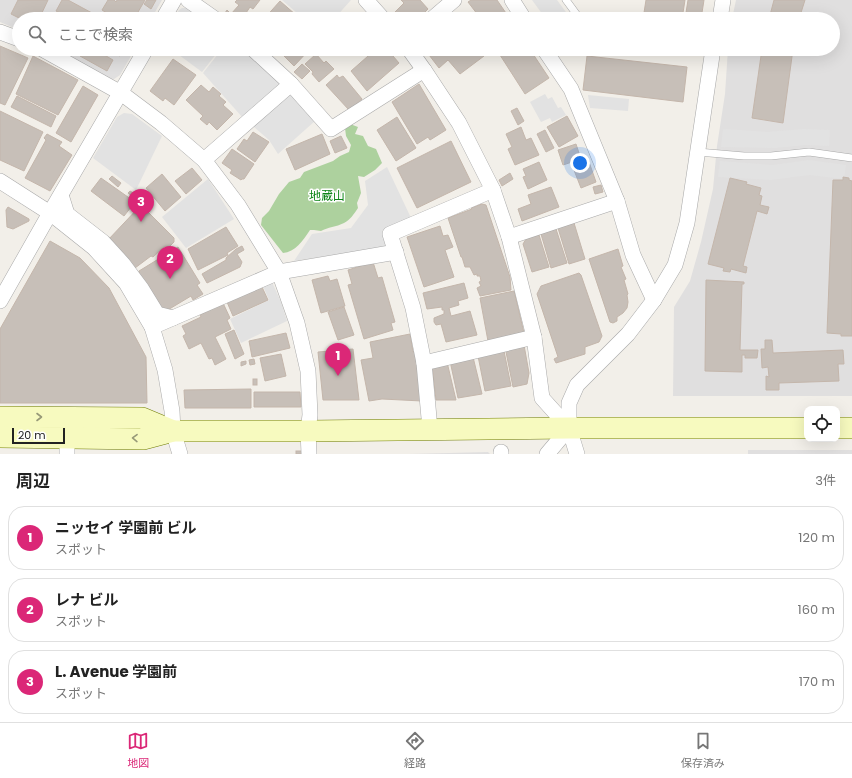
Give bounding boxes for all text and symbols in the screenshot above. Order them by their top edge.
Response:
search box [12,12,840,56]
icon: search [26,23,48,45]
text: ここで検索 [58,24,133,45]
your location [570,153,590,173]
park label: 地蔵山 [309,187,345,204]
pin: 3 [128,189,154,222]
pin: 2 [157,246,183,279]
pin: 1 [325,343,351,376]
map controls [804,406,840,442]
button: locate [804,406,840,442]
one-way arrow [36,413,42,421]
scale bar [12,426,65,445]
text: 20 m [18,427,46,443]
one-way arrow [132,434,138,442]
text: 周辺 [16,469,50,493]
text: 3件 [815,471,836,490]
text: ニッセイ 学園前 ビル [55,517,196,538]
text: 1 [28,528,32,547]
text: 120 m [798,528,835,547]
text: スポット [55,540,107,559]
text: レナ ビル [55,589,118,610]
text: 2 [26,600,34,619]
text: 160 m [798,600,835,619]
text: スポット [55,612,107,631]
text: L. Avenue 学園前 [55,661,177,682]
text: 3 [26,672,34,691]
text: 170 m [799,672,835,691]
text: スポット [55,684,107,703]
tab: 地図 [127,730,149,772]
tab: 経路 [404,730,426,772]
tab: 保存済み [681,730,725,772]

